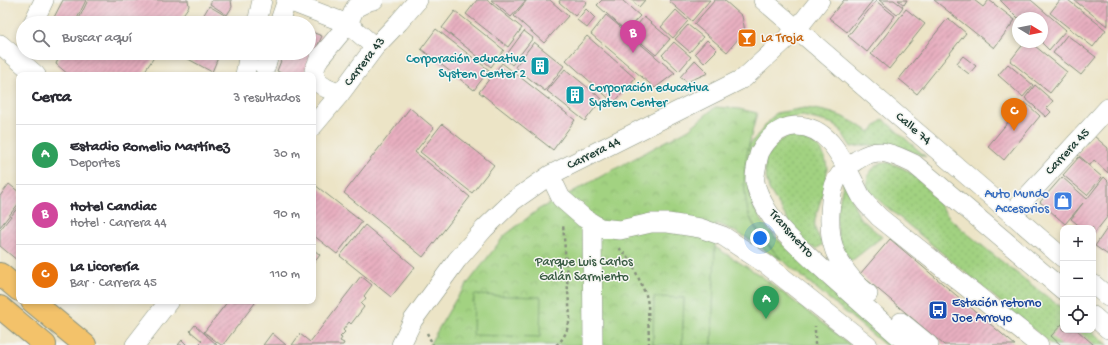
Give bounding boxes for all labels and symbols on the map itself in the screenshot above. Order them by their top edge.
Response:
north arrow [1012,12,1048,48]
pin: B [620,20,646,53]
bar icon: La Troja [736,27,758,49]
place label: La Troja [761,31,804,46]
street label: Carrera 43 [341,34,389,89]
place label: Corporación educativa System Center 2 [406,52,527,82]
building icon: Corporación educativa System Center 2 [529,55,551,77]
place label: Corporación educativa System Center [589,81,710,111]
building icon: Corporación educativa System Center [564,84,586,106]
pin: C [1001,98,1027,131]
street label: Calle 74 [892,109,934,149]
street label: Carrera 45 [1043,126,1093,178]
street label: Carrera 44 [565,135,623,173]
place label: Auto Mundo Accesorios [984,187,1050,217]
shop icon: Auto Mundo Accesorios [1052,190,1074,212]
street label: Transmetro [765,206,817,262]
your location [750,228,770,248]
park label: Parque Luis Carlos Galán Sarmiento [534,255,634,285]
pin: A [753,286,779,319]
place label: Estación retorno Joe Arroyo [952,296,1042,326]
bus stop icon: Estación retorno Joe Arroyo [927,299,949,321]

